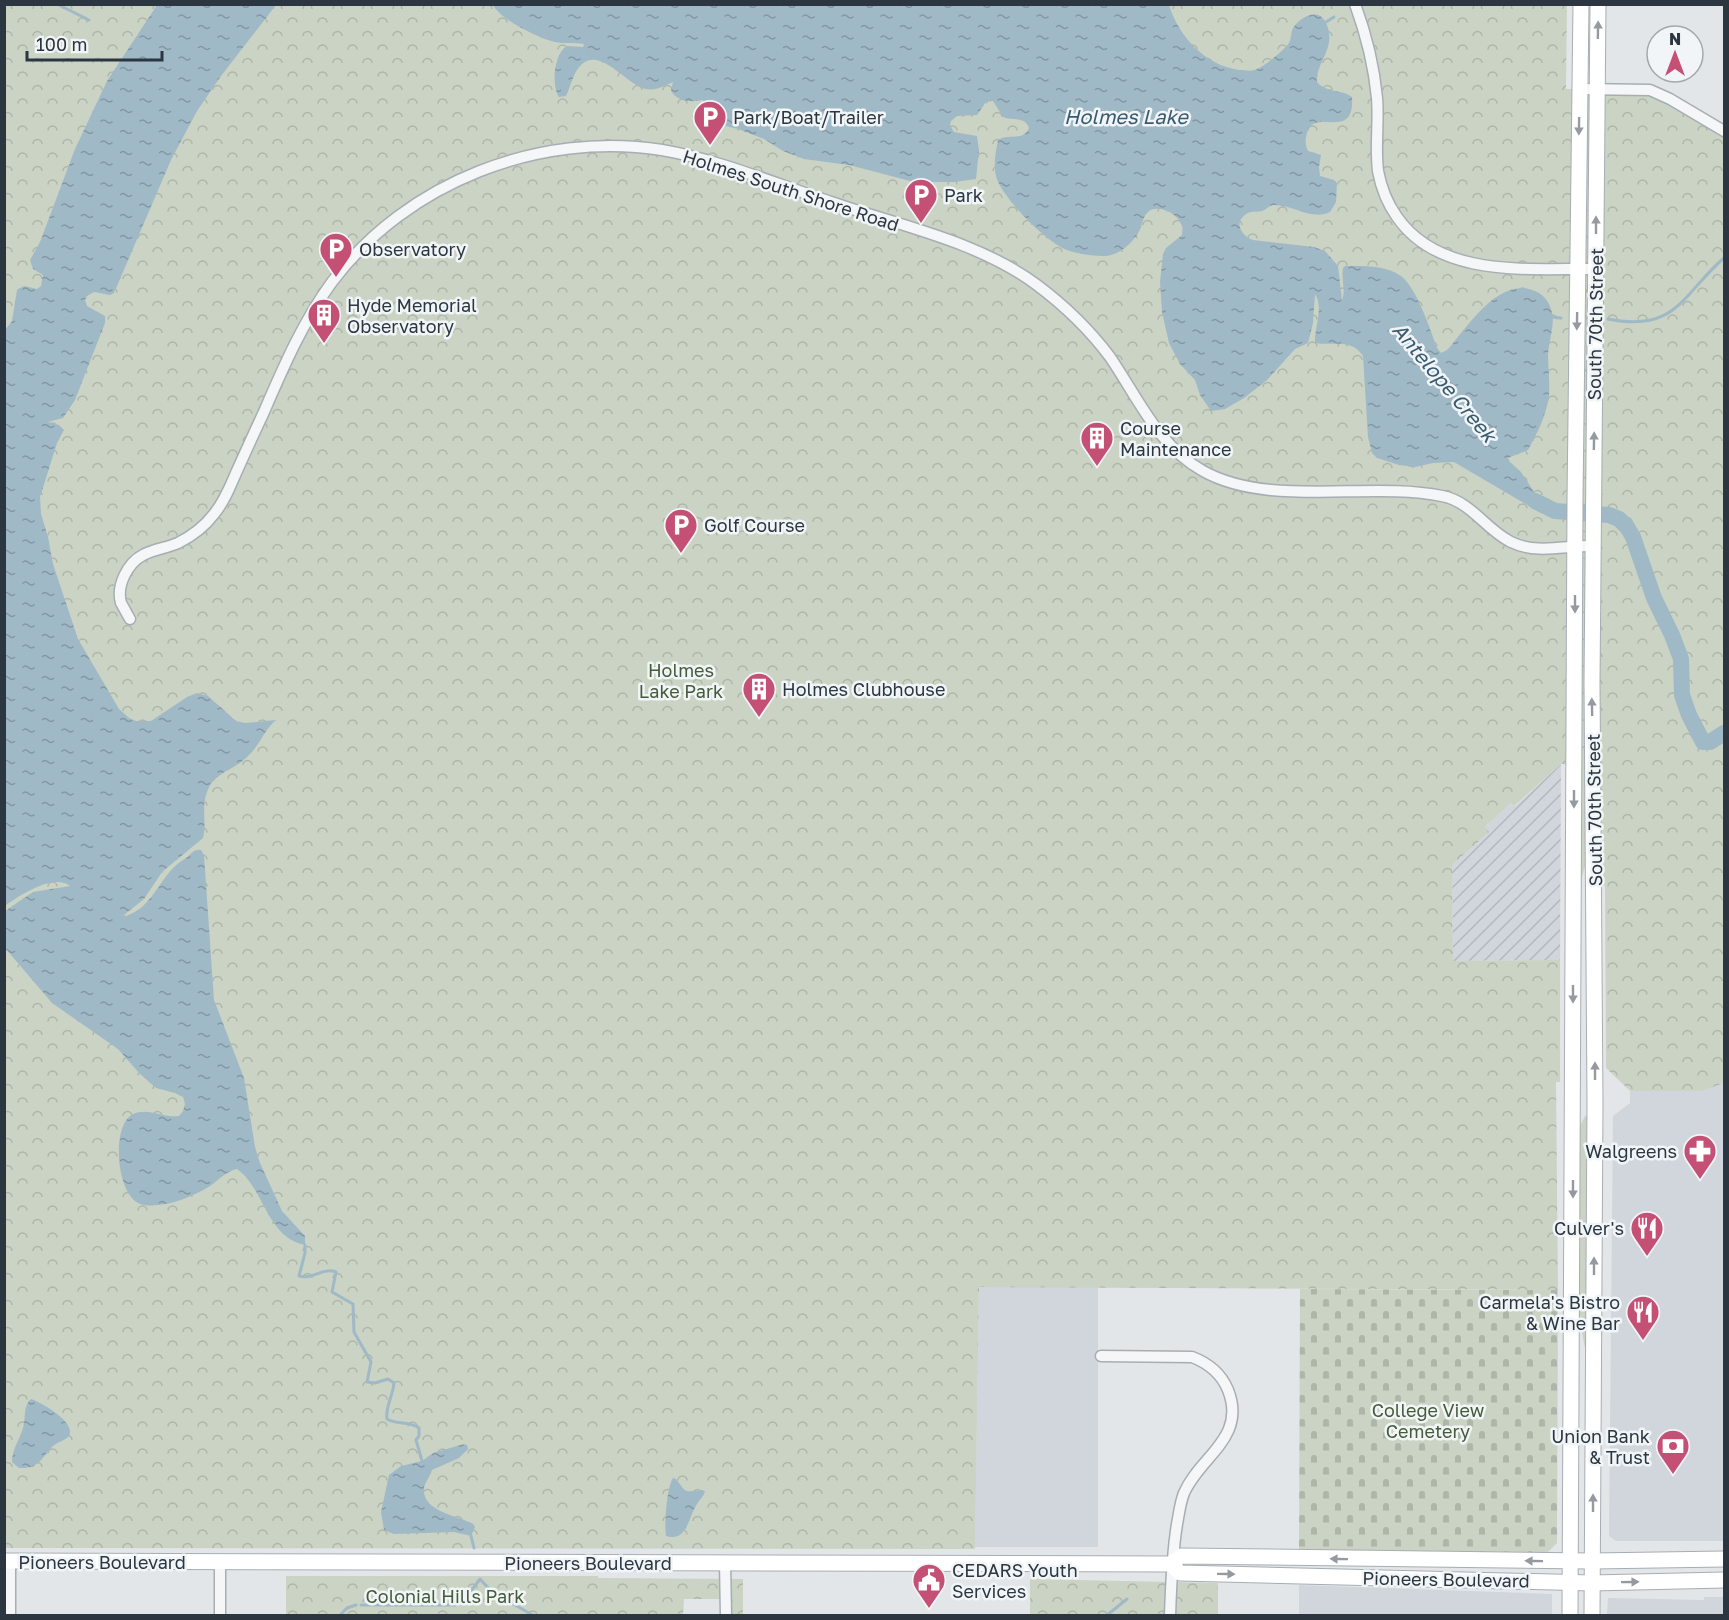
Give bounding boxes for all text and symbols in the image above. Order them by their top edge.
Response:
one-way arrow [1593,20,1603,39]
scale bar [27,24,162,62]
north arrow [1645,24,1705,84]
text: N [1669,29,1681,49]
text: 100 m [36,33,87,55]
parking icon: Park/Boat/Trailer [692,99,728,146]
water label: Holmes Lake [1064,104,1189,128]
place label: Park/Boat/Trailer [733,106,884,128]
one-way arrow [1574,116,1584,135]
street label: Holmes South Shore Road [680,145,902,235]
parking icon: Park [903,177,939,224]
place label: Park [944,184,983,206]
one-way arrow [1591,215,1601,234]
parking icon: Observatory [318,231,354,278]
place label: Observatory [359,238,466,260]
street label: South 70th Street [1583,247,1607,401]
place label: Hyde Memorial Observatory [347,294,477,337]
building icon: Hyde Memorial Observatory [306,297,342,344]
one-way arrow [1572,311,1582,330]
water label: Antelope Creek [1388,318,1503,448]
place label: Course Maintenance [1120,417,1232,460]
building icon: Course Maintenance [1079,420,1115,467]
one-way arrow [1589,431,1599,450]
parking icon: Golf Course [663,507,699,554]
place label: Golf Course [704,514,805,536]
one-way arrow [1570,594,1580,613]
park label: Holmes Lake Park [639,659,723,702]
building icon: Holmes Clubhouse [741,671,777,718]
place label: Holmes Clubhouse [782,678,945,700]
one-way arrow [1588,697,1597,716]
street label: South 70th Street [1582,733,1606,887]
one-way arrow [1569,789,1579,808]
one-way arrow [1568,984,1578,1003]
one-way arrow [1590,1061,1600,1080]
pharmacy icon: Walgreens [1682,1133,1718,1180]
place label: Walgreens [1585,1140,1677,1162]
one-way arrow [1568,1179,1578,1198]
restaurant icon: Culver's [1629,1210,1665,1257]
place label: Culver's [1554,1217,1624,1239]
one-way arrow [1589,1256,1599,1275]
place label: Carmela's Bistro & Wine Bar [1479,1291,1620,1334]
restaurant icon: Carmela's Bistro & Wine Bar [1625,1294,1661,1341]
park label: College View Cemetery [1372,1399,1485,1442]
place label: Union Bank & Trust [1551,1425,1650,1468]
bank icon: Union Bank & Trust [1655,1428,1691,1475]
one-way arrow [1588,1493,1598,1512]
street label: Pioneers Boulevard [18,1551,186,1573]
street label: Pioneers Boulevard [504,1552,672,1574]
one-way arrow [1329,1554,1348,1564]
one-way arrow [1524,1556,1543,1565]
place label: CEDARS Youth Services [952,1559,1078,1602]
public building icon: CEDARS Youth Services [911,1562,947,1609]
street label: Pioneers Boulevard [1362,1567,1530,1591]
one-way arrow [1216,1569,1235,1579]
one-way arrow [1620,1577,1639,1587]
park label: Colonial Hills Park [366,1585,524,1607]

